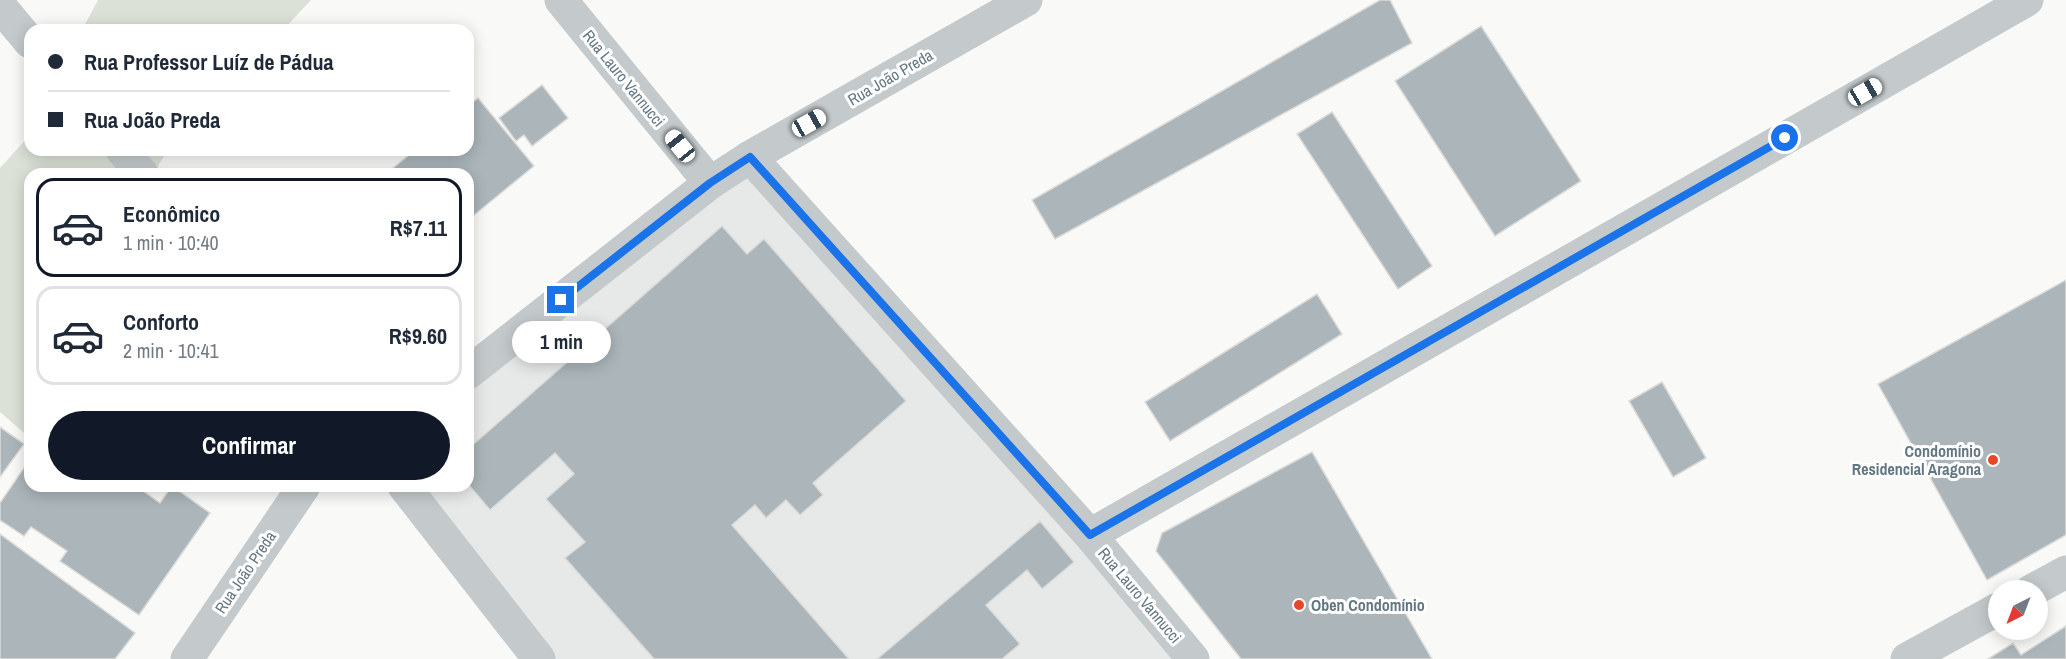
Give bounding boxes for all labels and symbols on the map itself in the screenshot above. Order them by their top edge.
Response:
street label: Rua Lauro Vannucci [578,25,670,131]
street label: Rua João Preda [843,43,937,110]
car [1845,75,1885,109]
car [789,106,829,140]
route start [1771,124,1798,151]
car [662,126,698,166]
route end [547,286,574,313]
callout: 1 min [512,321,610,363]
place label: Condomínio Residencial Aragona [1852,440,1982,480]
marker: Condomínio Residencial Aragona [1986,453,2000,467]
street label: Rua João Preda [209,526,281,617]
street label: Rua Lauro Vannucci [1093,542,1187,648]
north arrow [1988,580,2048,640]
place label: Oben Condomínio [1311,594,1425,616]
marker: Oben Condomínio [1292,598,1306,612]

